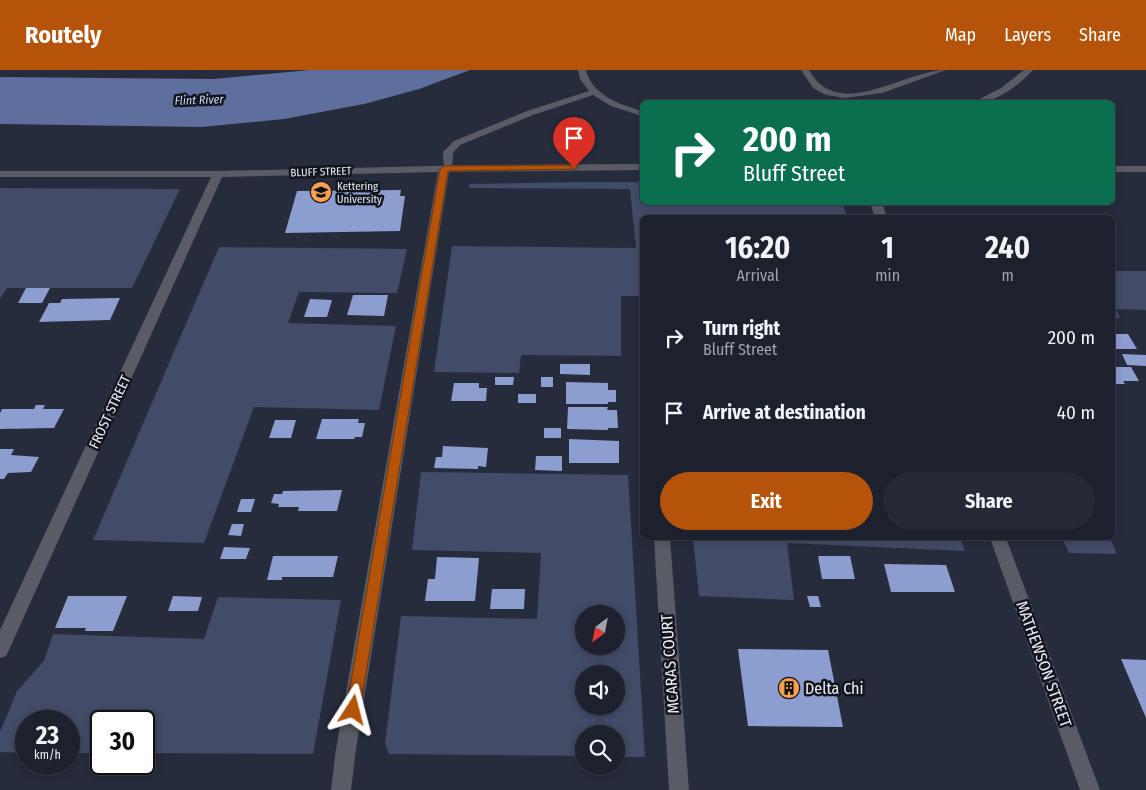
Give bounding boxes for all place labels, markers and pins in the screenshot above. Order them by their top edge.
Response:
pin [553,117,595,168]
school or university icon: Kettering University [309,180,333,204]
place label: Kettering University [337,180,382,206]
building icon: Delta Chi [777,676,801,700]
place label: Delta Chi [805,679,864,698]

